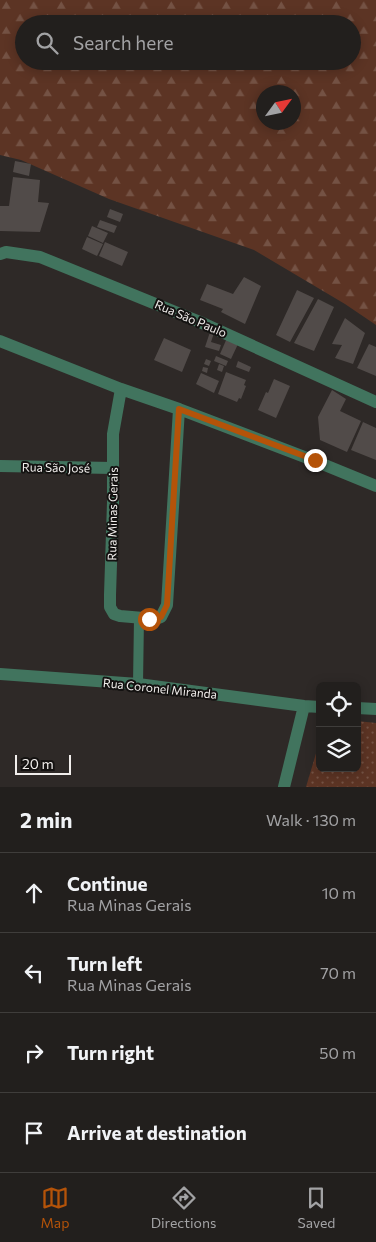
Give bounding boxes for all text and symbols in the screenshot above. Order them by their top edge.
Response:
search box [15,15,361,70]
icon: search [33,29,61,57]
text: Search here [73,31,173,54]
north arrow [256,85,301,130]
street label: Rua São Paulo [153,297,229,339]
route end [304,449,327,472]
street label: Rua São José [22,459,90,476]
street label: Rua Minas Gerais [104,467,120,561]
route start [138,608,161,631]
street label: Rua Coronel Miranda [102,675,218,701]
map controls [316,682,361,772]
button: locate [316,682,361,727]
button: layers [316,727,361,772]
scale bar [15,752,71,775]
text: 20 m [22,755,54,772]
text: 2 min [20,807,72,832]
text: Walk · 130 m [266,810,356,829]
text: Continue [67,872,147,895]
icon: ahead [20,879,48,907]
text: 10 m [322,883,356,902]
text: Rua Minas Gerais [67,895,191,914]
text: Turn left [67,952,142,975]
icon: left [20,959,48,987]
text: 70 m [320,963,356,982]
text: Rua Minas Gerais [67,975,191,994]
icon: right [20,1039,48,1067]
text: Turn right [67,1041,154,1064]
text: 50 m [319,1043,356,1062]
icon: arrive [20,1119,48,1147]
text: Arrive at destination [67,1121,247,1144]
tab: Map [41,1184,69,1231]
tab: Directions [151,1184,216,1231]
tab: Saved [298,1184,335,1231]

